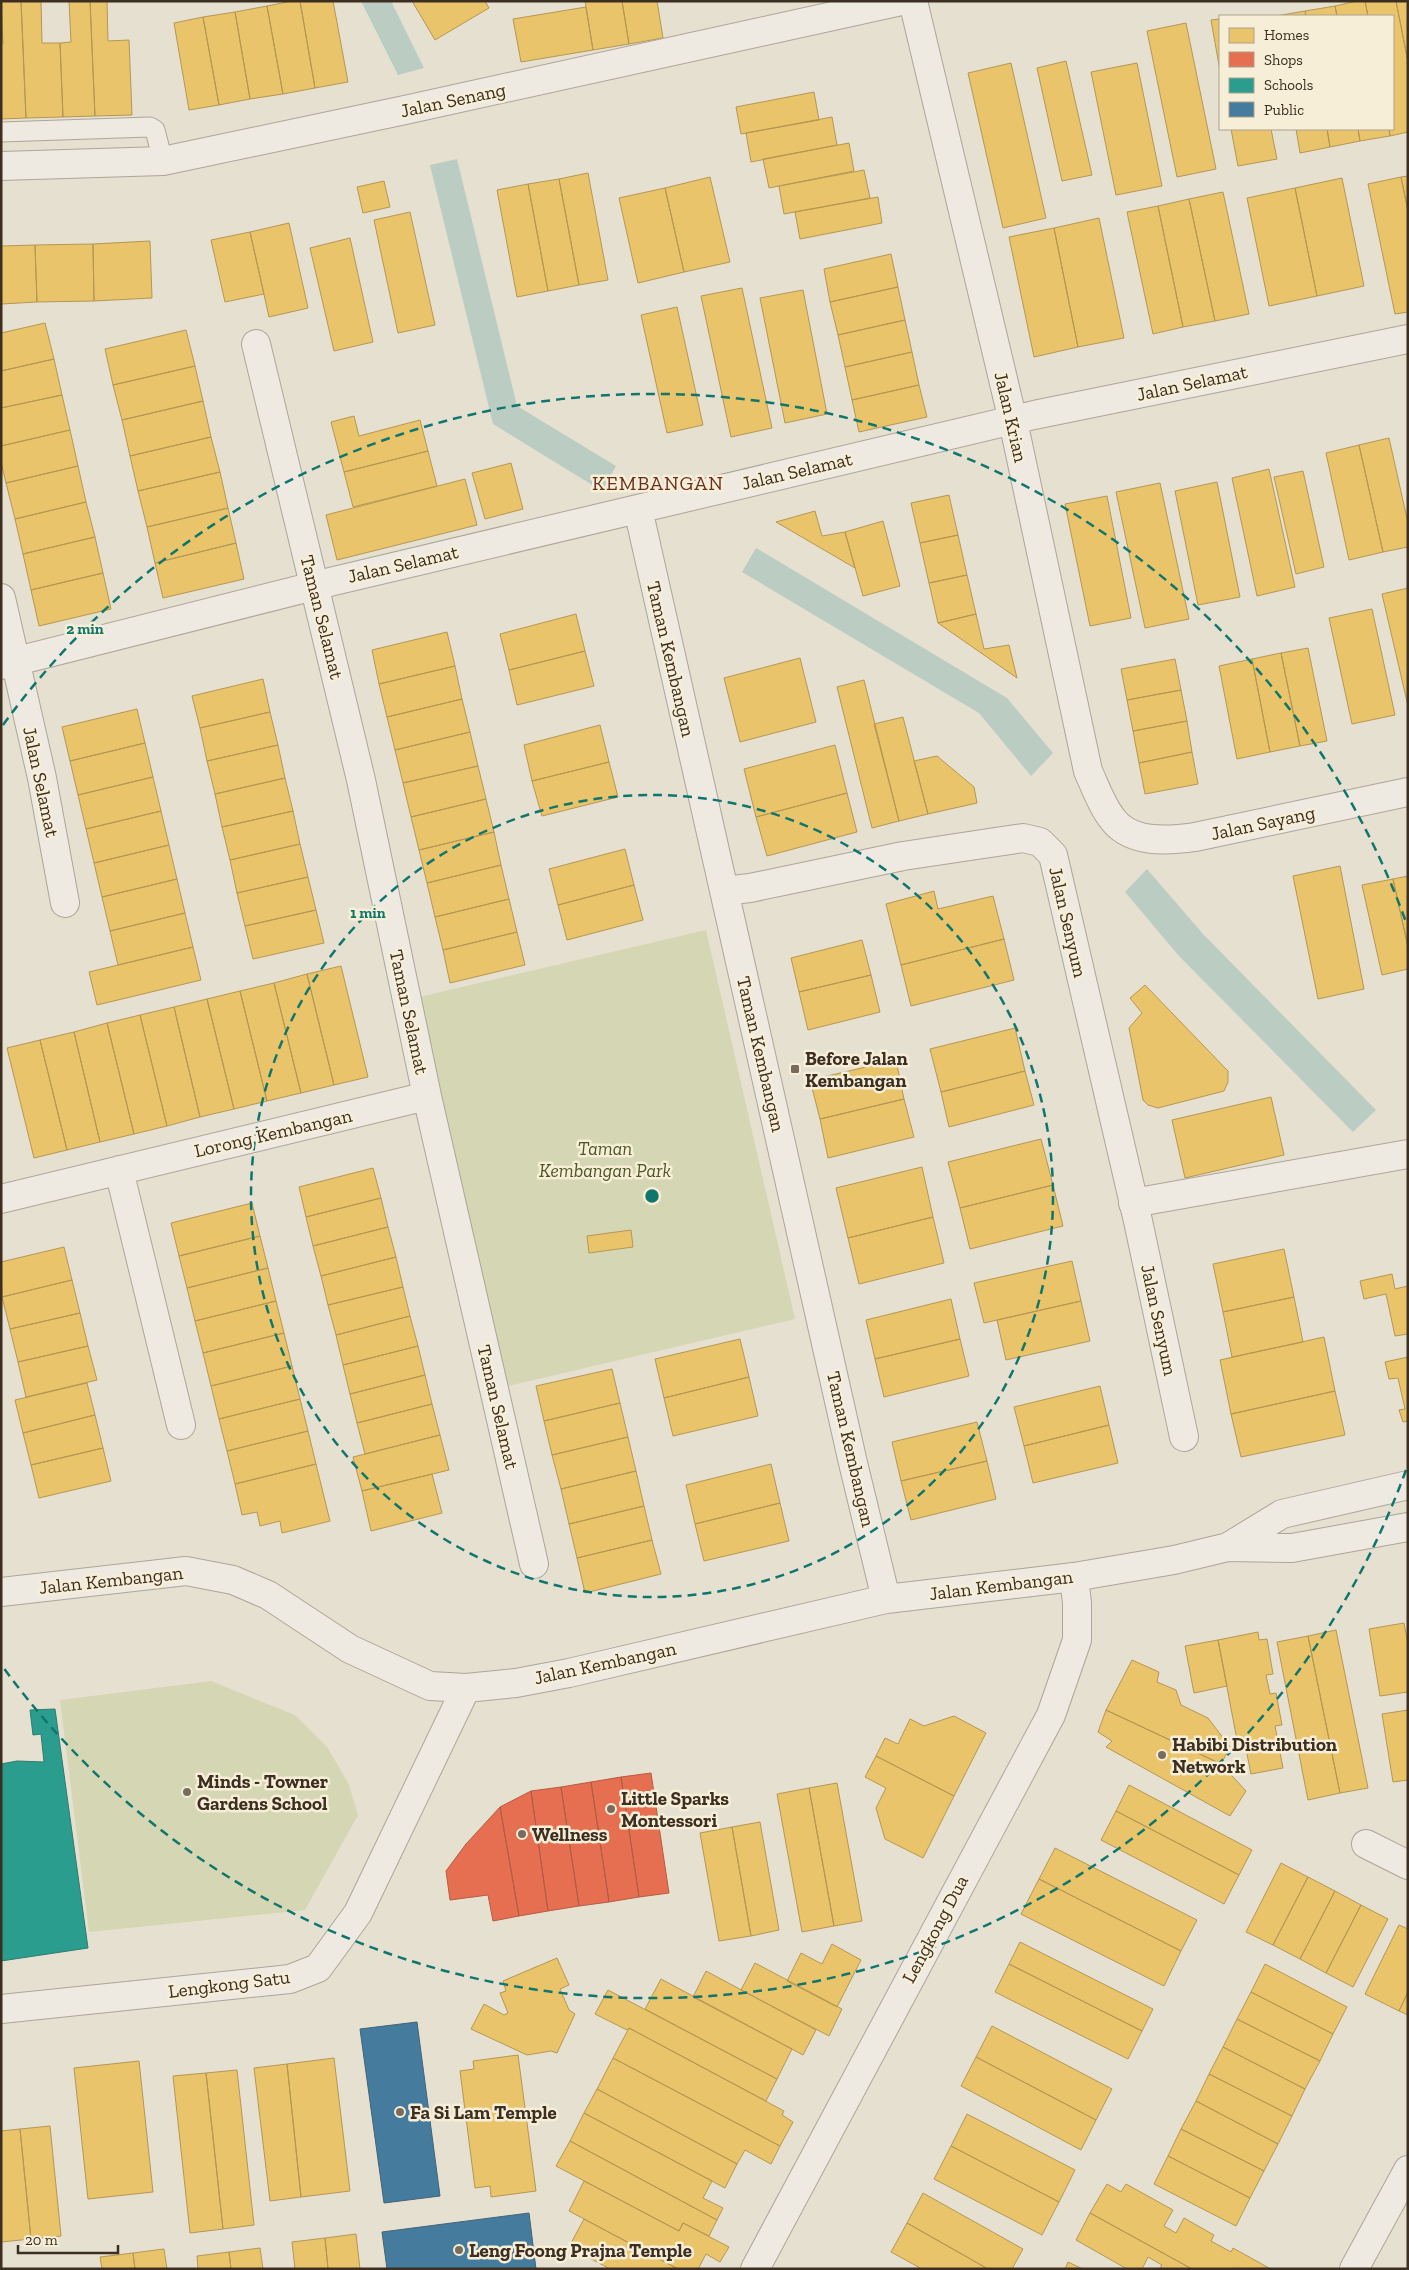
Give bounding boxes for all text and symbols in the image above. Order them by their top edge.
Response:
legend [1219,15,1394,130]
text: Homes [1264,26,1309,44]
text: Shops [1264,51,1303,69]
text: Schools [1264,76,1313,94]
street label: Jalan Senang [398,77,508,122]
text: Public [1264,101,1304,119]
street label: Jalan Selamat [1135,360,1249,406]
street label: Jalan Krian [989,369,1033,465]
street label: Jalan Selamat [740,447,854,495]
district label: KEMBANGAN [592,471,724,495]
street label: Jalan Selamat [346,540,460,588]
street label: Taman Selamat [295,553,349,681]
street label: Taman Kembangan [642,579,700,739]
text: 2 min [66,620,104,638]
street label: Jalan Selamat [18,725,64,839]
street label: Jalan Sayang [1209,801,1318,845]
street label: Jalan Senyum [1044,864,1092,980]
text: 1 min [350,904,386,922]
street label: Taman Selamat [385,947,433,1077]
street label: Taman Kembangan [732,974,790,1134]
place label: Before Jalan Kembangan [805,1047,908,1092]
marker: Before Jalan Kembangan [789,1063,801,1075]
street label: Lorong Kembangan [192,1104,354,1162]
park label: Taman Kembangan Park [539,1137,671,1182]
centre of rings [643,1187,661,1205]
street label: Jalan Senyum [1136,1262,1182,1378]
street label: Taman Selamat [472,1342,524,1472]
street label: Taman Kembangan [822,1369,880,1529]
street label: Jalan Kembangan [38,1561,184,1599]
street label: Jalan Kembangan [928,1565,1074,1605]
street label: Jalan Kembangan [532,1637,678,1689]
place label: Habibi Distribution Network [1172,1733,1338,1778]
marker: Habibi Distribution Network [1156,1749,1168,1761]
place label: Minds - Towner Gardens School [197,1770,329,1815]
marker: Minds - Towner Gardens School [181,1786,193,1798]
place label: Little Sparks Montessori [621,1787,729,1832]
marker: Little Sparks Montessori [605,1803,617,1815]
place label: Wellness [532,1823,608,1846]
marker: Wellness [516,1828,528,1840]
street label: Lengkong Dua [897,1871,973,1987]
street label: Lengkong Satu [167,1965,292,2003]
place label: Fa Si Lam Temple [410,2101,557,2124]
marker: Fa Si Lam Temple [394,2106,406,2118]
scale bar [18,2222,118,2254]
text: 20 m [25,2231,58,2249]
place label: Leng Foong Prajna Temple [469,2239,692,2262]
marker: Leng Foong Prajna Temple [453,2244,465,2256]

